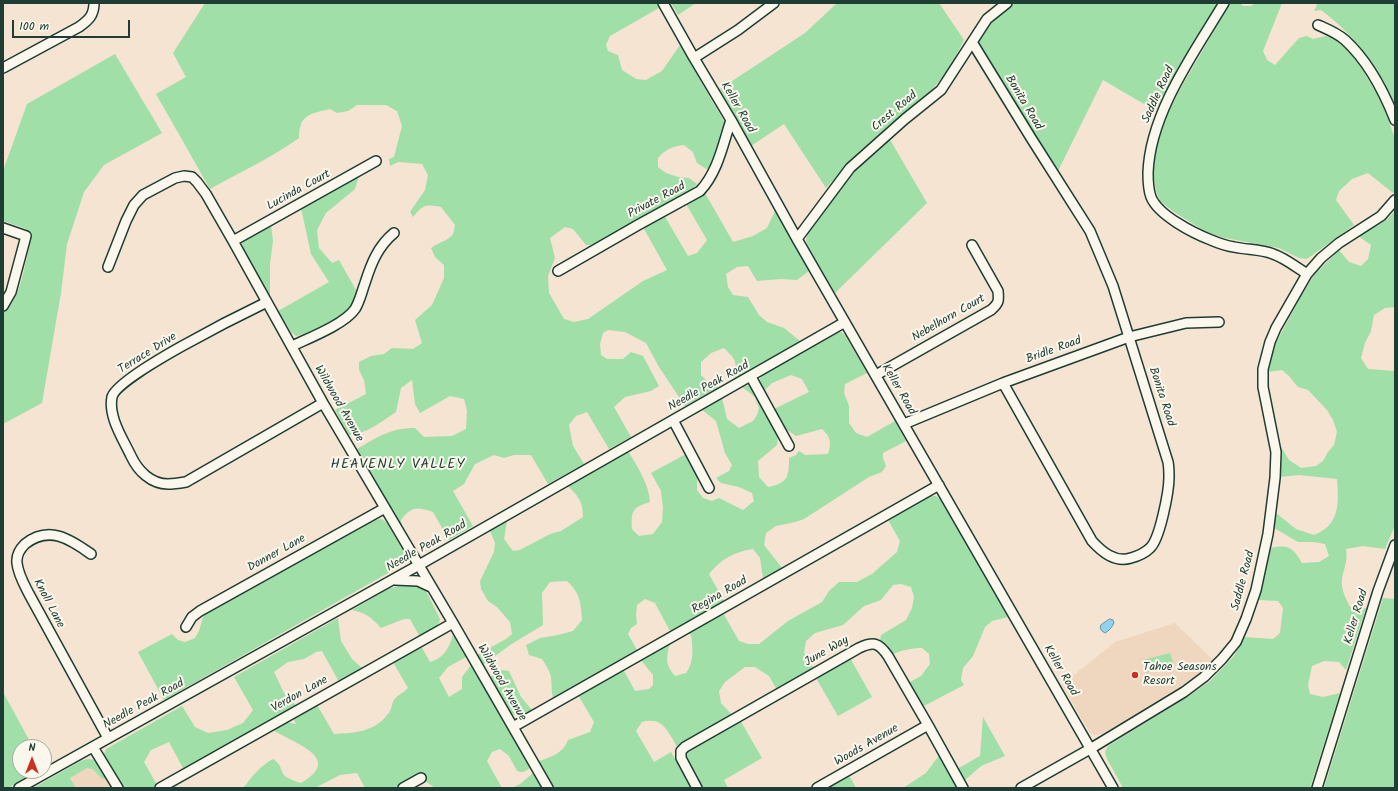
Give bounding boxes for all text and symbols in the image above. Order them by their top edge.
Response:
scale bar [14,12,132,38]
text: 100 m [19,17,49,36]
street label: Saddle Road [1140,64,1178,126]
street label: Bonita Road [1001,73,1045,133]
street label: Keller Road [717,80,757,136]
street label: Crest Road [869,89,921,135]
street label: Lucinda Court [265,168,333,214]
street label: Private Road [626,180,688,222]
street label: Nebelhorn Court [910,292,988,346]
street label: Terrace Drive [116,330,180,378]
street label: Bridle Road [1024,334,1084,368]
street label: Needle Peak Road [666,359,752,415]
street label: Keller Road [878,362,918,418]
street label: Wildwood Avenue [310,363,366,445]
street label: Bonita Road [1145,366,1177,428]
district label: HEAVENLY VALLEY [331,458,465,474]
street label: Needle Peak Road [384,518,470,576]
street label: Donner Lane [245,532,309,576]
street label: Saddle Road [1229,550,1259,612]
street label: Regina Road [690,574,750,618]
street label: Knoll Lane [29,577,67,631]
street label: Keller Road [1342,588,1372,646]
street label: June Way [802,634,852,670]
street label: Wildwood Avenue [473,642,529,724]
street label: Keller Road [1040,643,1080,699]
place label: Tahoe Seasons Resort [1143,661,1217,689]
marker: Tahoe Seasons Resort [1130,670,1140,680]
street label: Verdon Lane [269,674,331,716]
street label: Needle Peak Road [101,677,187,733]
street label: Woods Avenue [832,722,902,770]
north arrow [12,739,52,779]
text: N [29,739,35,757]

